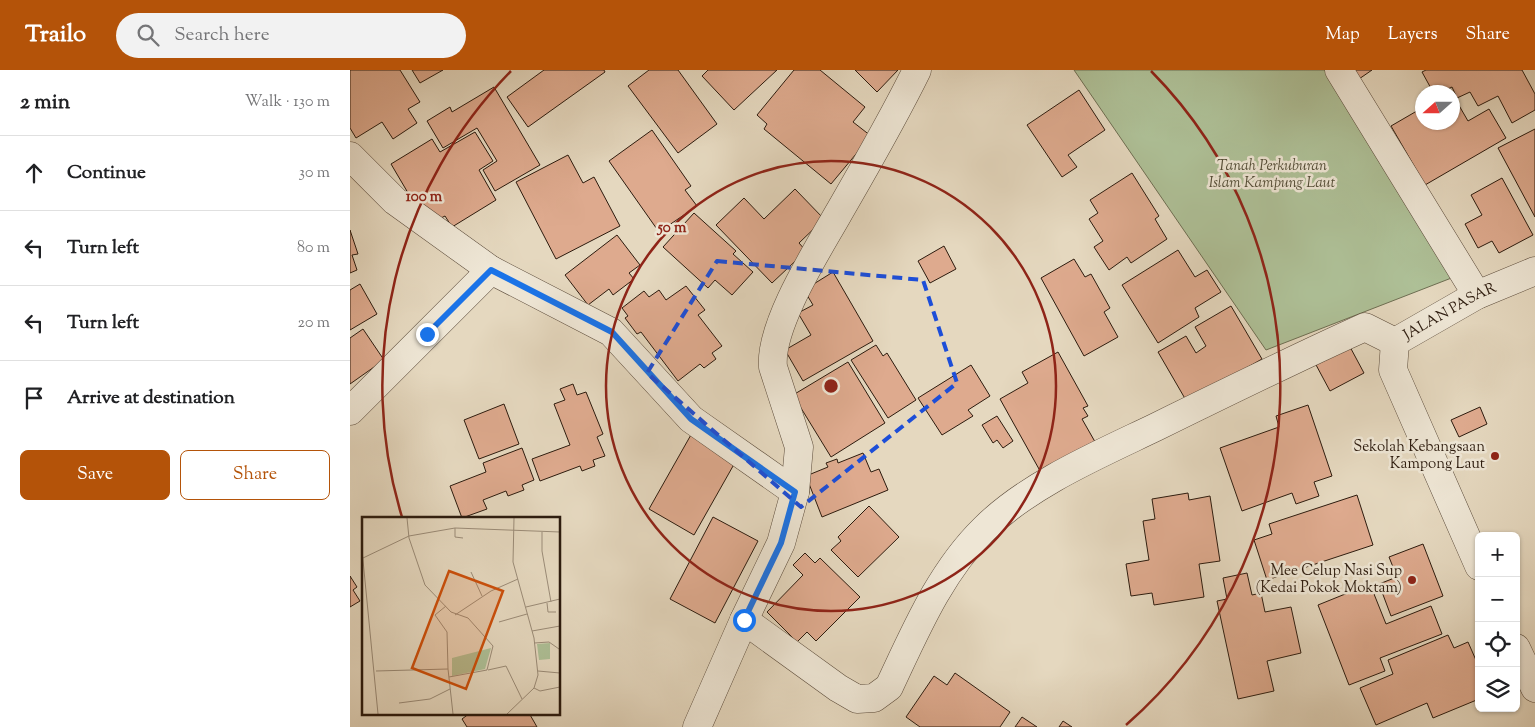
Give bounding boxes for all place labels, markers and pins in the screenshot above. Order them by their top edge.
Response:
centre of rings [822,377,840,395]
place label: Sekolah Kebangsaan Kampong Laut [1353,437,1485,475]
marker: Sekolah Kebangsaan Kampong Laut [1489,450,1501,462]
place label: Mee Celup Nasi Sup (Kedai Pokok Moktam) [1255,561,1402,599]
marker: Mee Celup Nasi Sup (Kedai Pokok Moktam) [1406,574,1418,586]

